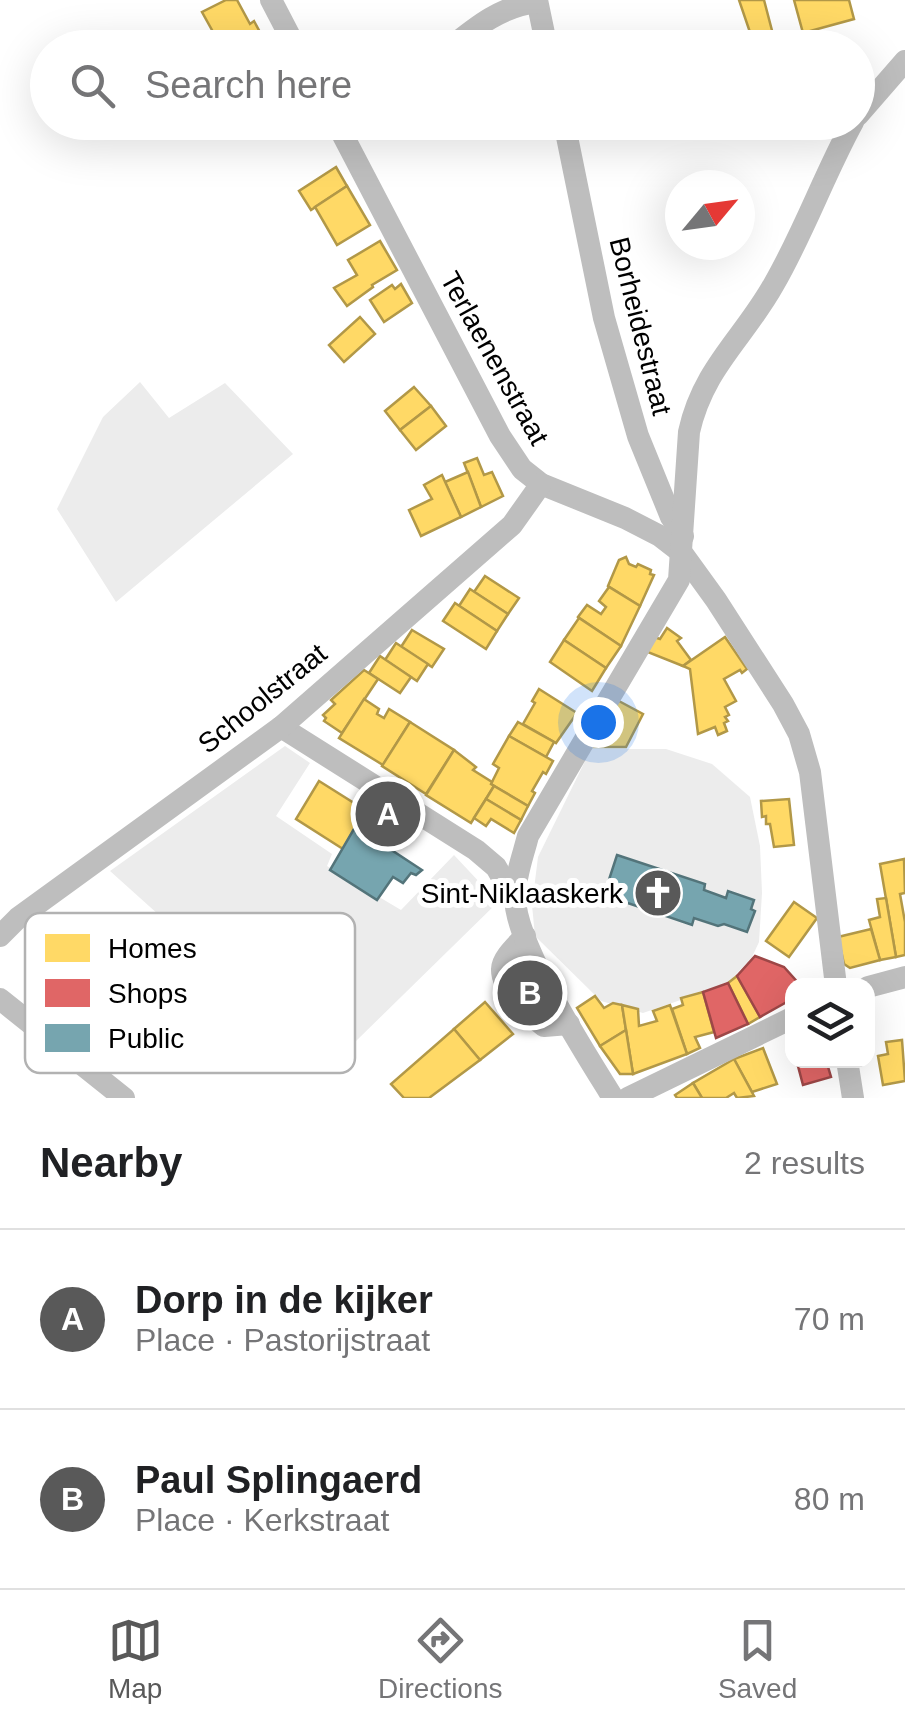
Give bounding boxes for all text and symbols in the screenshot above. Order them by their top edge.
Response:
search box [30,30,875,140]
icon: search [65,58,120,113]
text: Search here [145,64,352,106]
north arrow [665,170,755,260]
street label: Borheidestraat [603,234,678,418]
street label: Terlaenenstraat [434,266,555,450]
street label: Schoolstraat [192,637,333,759]
your location [573,697,624,748]
pin: A [356,776,420,852]
church icon: Sint-Niklaaskerk [632,867,684,919]
place label: Sint-Niklaaskerk [421,878,624,909]
legend [25,913,355,1073]
text: Homes [108,933,197,964]
pin: B [498,956,562,1030]
text: Shops [108,978,187,1009]
map controls [785,978,875,1068]
button: layers [785,978,875,1068]
text: Public [108,1023,184,1054]
text: Nearby [40,1139,182,1186]
text: 2 results [744,1145,865,1181]
text: Dorp in de kijker [135,1279,433,1321]
text: A [61,1301,84,1337]
text: 70 m [794,1301,865,1337]
text: Place · Pastorijstraat [135,1322,430,1358]
text: Paul Splingaerd [135,1459,422,1501]
text: B [61,1481,84,1517]
text: 80 m [794,1481,865,1517]
text: Place · Kerkstraat [135,1502,389,1538]
tab: Map [108,1613,163,1705]
tab: Directions [378,1613,503,1705]
tab: Saved [718,1613,797,1705]

